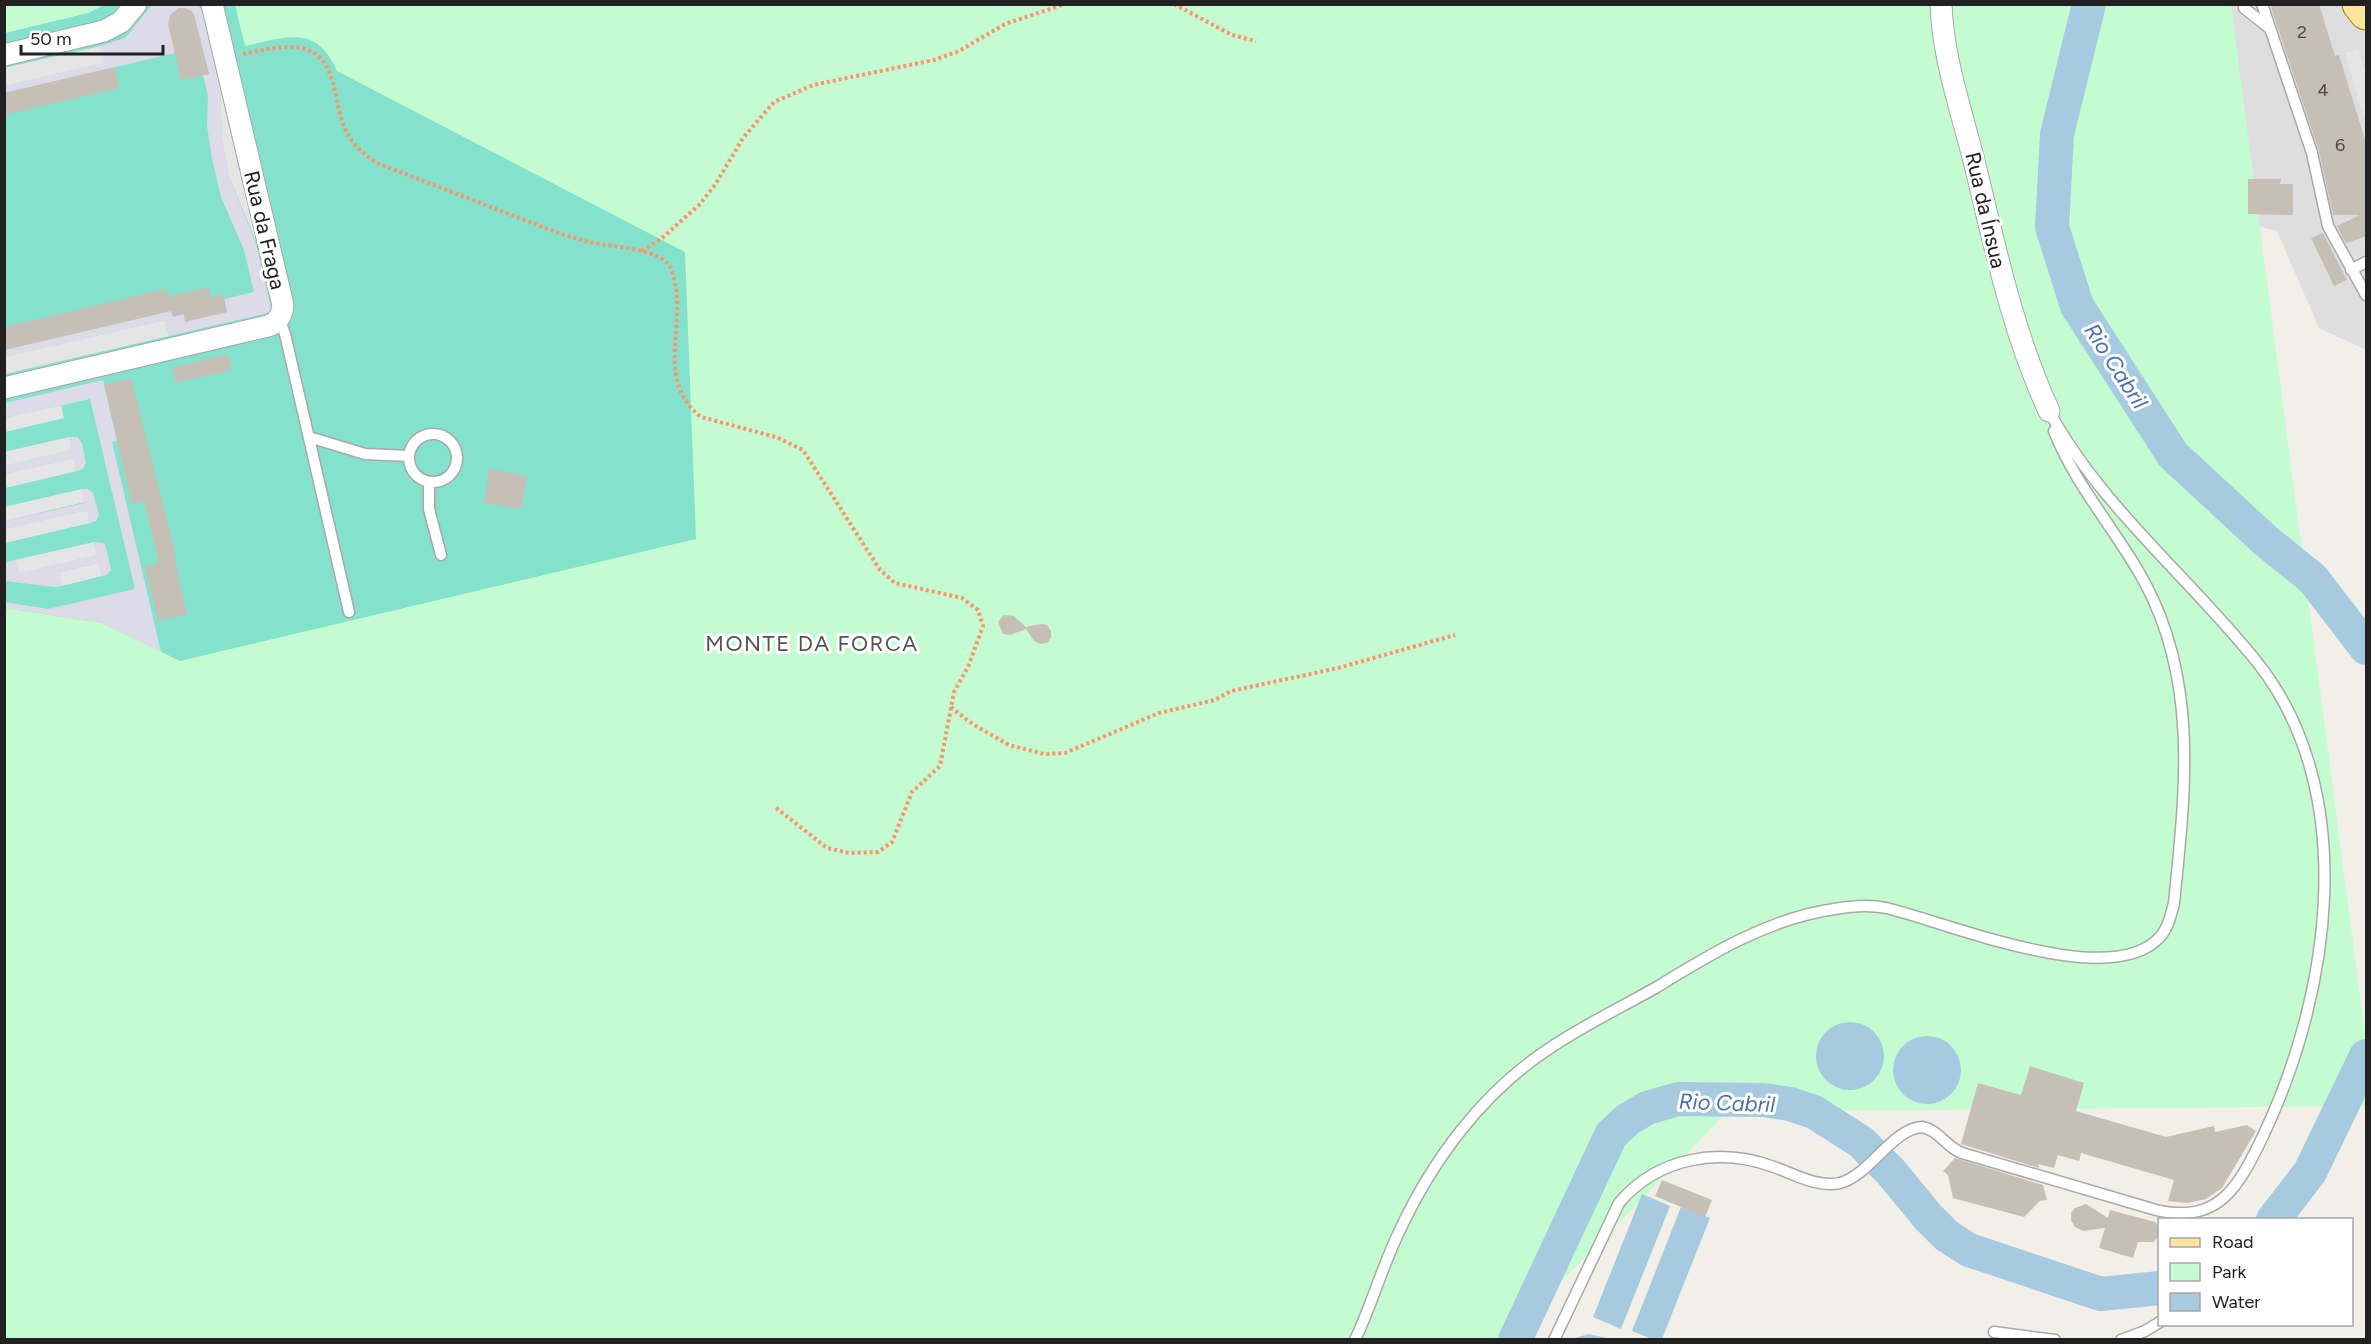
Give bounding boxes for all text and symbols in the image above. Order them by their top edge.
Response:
scale bar [21,18,164,56]
house number: 2 [2297,21,2307,43]
text: 50 m [30,28,72,50]
house number: 4 [2317,79,2329,101]
house number: 6 [2335,134,2345,156]
street label: Rua da Ínsua [1960,149,2012,271]
street label: Rua da Fraga [239,168,291,292]
water label: Rio Cabril [2078,318,2154,414]
district label: MONTE DA FORCA [705,630,919,657]
water label: Rio Cabril [1678,1088,1776,1118]
legend [2158,1218,2353,1326]
text: Road [2212,1231,2253,1253]
text: Park [2212,1261,2247,1283]
text: Water [2212,1291,2260,1313]

